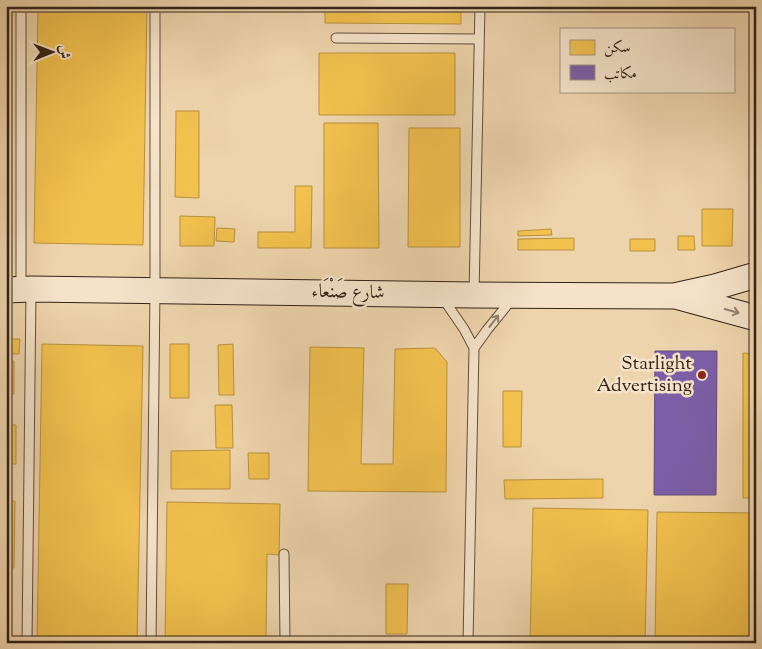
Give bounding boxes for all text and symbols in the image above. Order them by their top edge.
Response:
north arrow [28,28,78,78]
legend [560,28,734,92]
text: سكن [604,38,631,59]
text: ش [53,45,73,59]
text: مكاتب [604,64,637,85]
street label: شارع صَنْعَاء [311,276,385,307]
one-way arrow [724,306,740,316]
one-way arrow [488,314,499,327]
place label: Starlight Advertising [597,351,692,400]
marker: Starlight Advertising [696,369,708,381]

